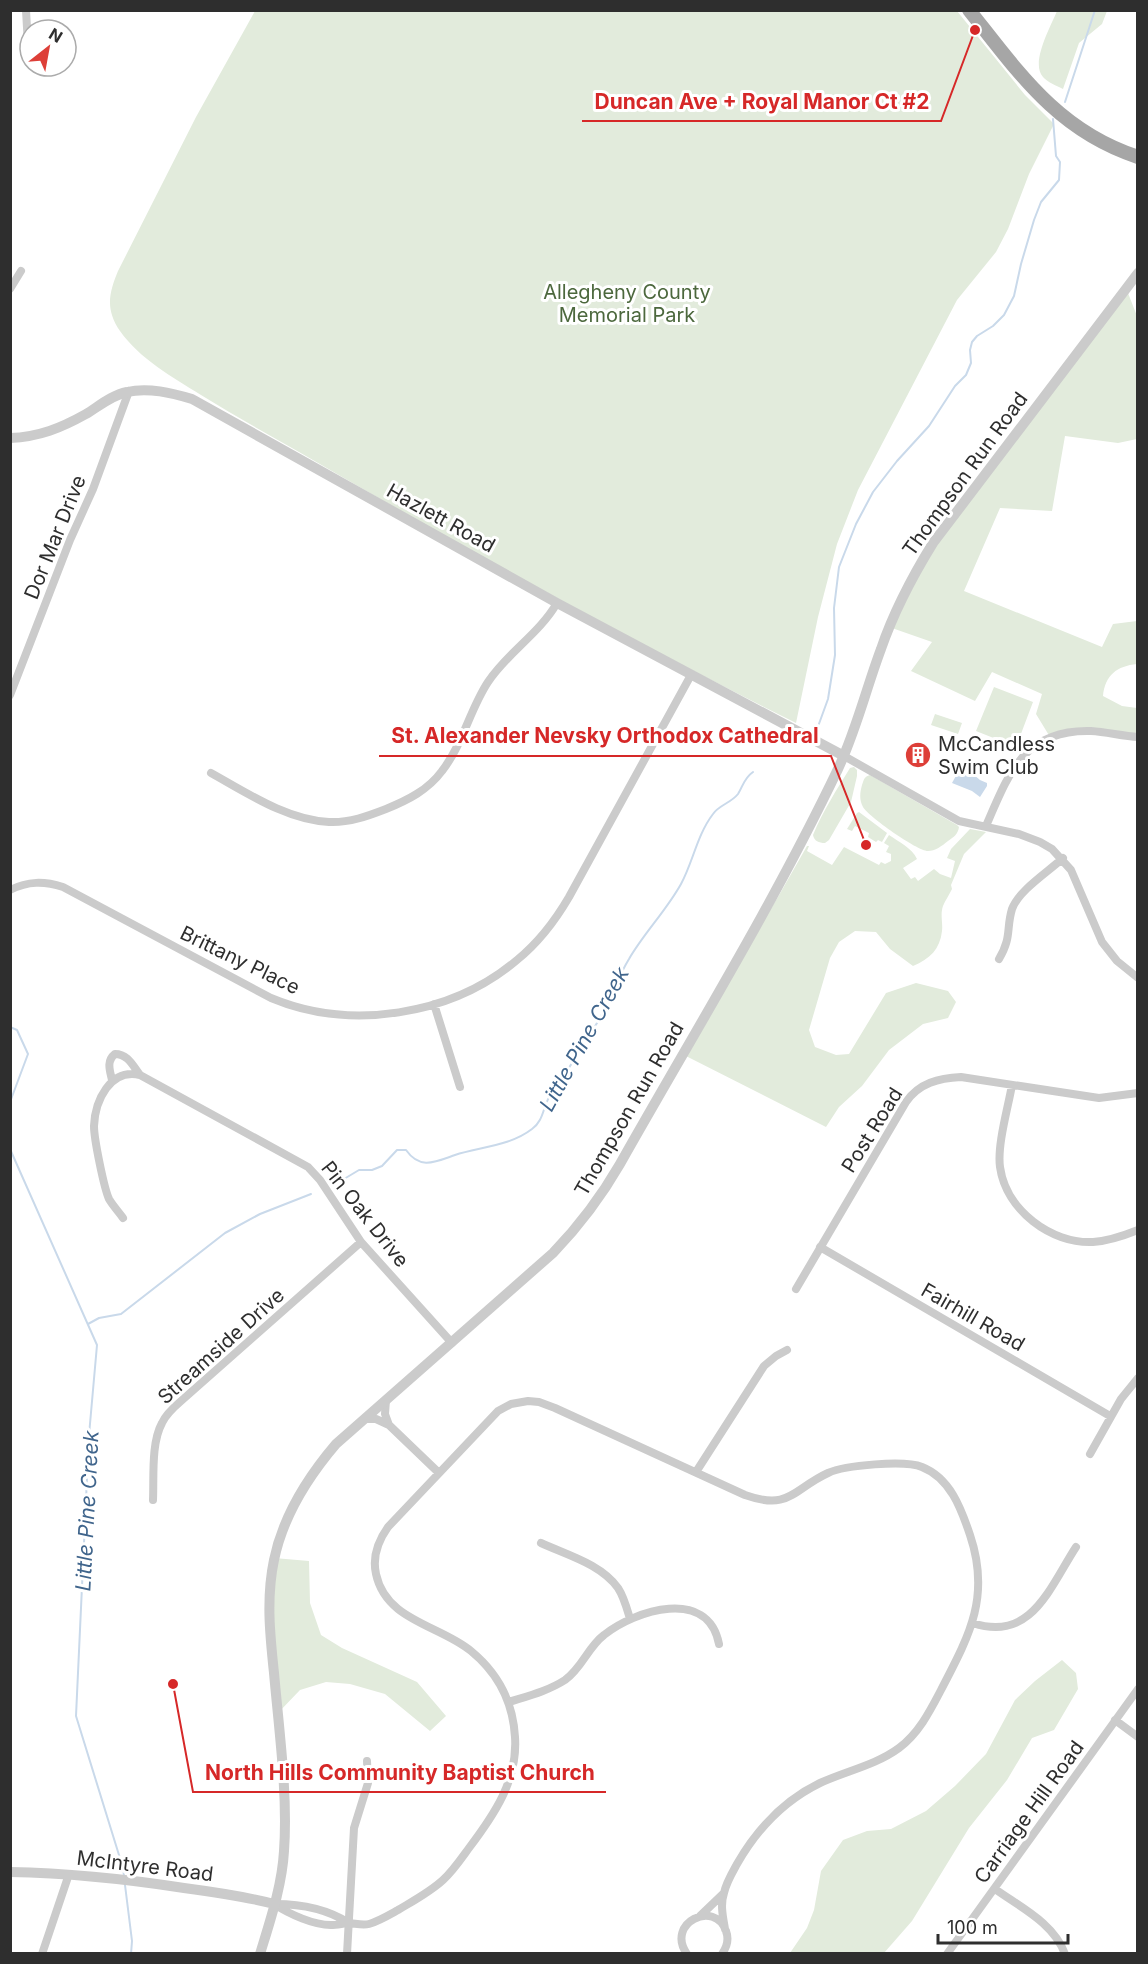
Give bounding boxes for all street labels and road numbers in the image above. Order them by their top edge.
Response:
street label: Thompson Run Road [897,387,1033,561]
street label: Dor Mar Drive [19,471,91,603]
street label: Hazlett Road [383,478,499,558]
street label: Brittany Place [176,921,304,999]
street label: Thompson Run Road [569,1018,689,1200]
street label: Post Road [836,1083,908,1177]
street label: Pin Oak Drive [316,1156,414,1272]
street label: Fairhill Road [917,1278,1029,1356]
street label: Streamside Drive [153,1283,289,1409]
street label: Carriage Hill Road [969,1736,1089,1888]
street label: McIntyre Road [75,1846,215,1886]

